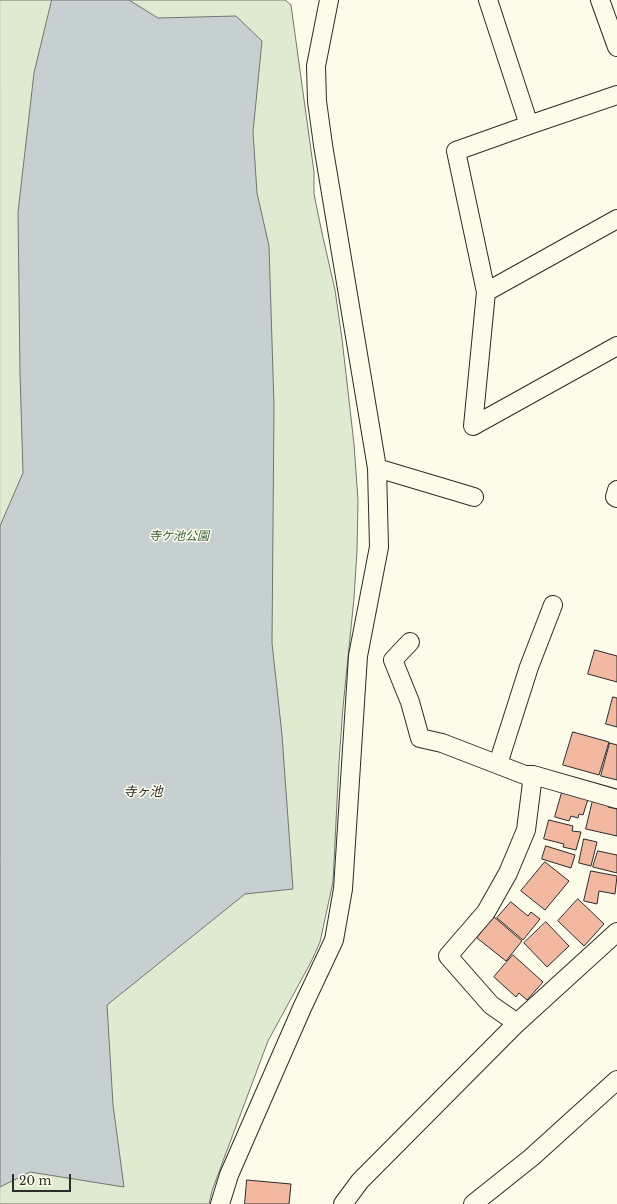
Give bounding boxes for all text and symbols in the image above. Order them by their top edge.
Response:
park label: 寺ケ池公園 [149,530,209,544]
water label: 寺ヶ池 [124,784,162,800]
scale bar [14,1166,73,1192]
text: 20 m [19,1173,51,1188]

